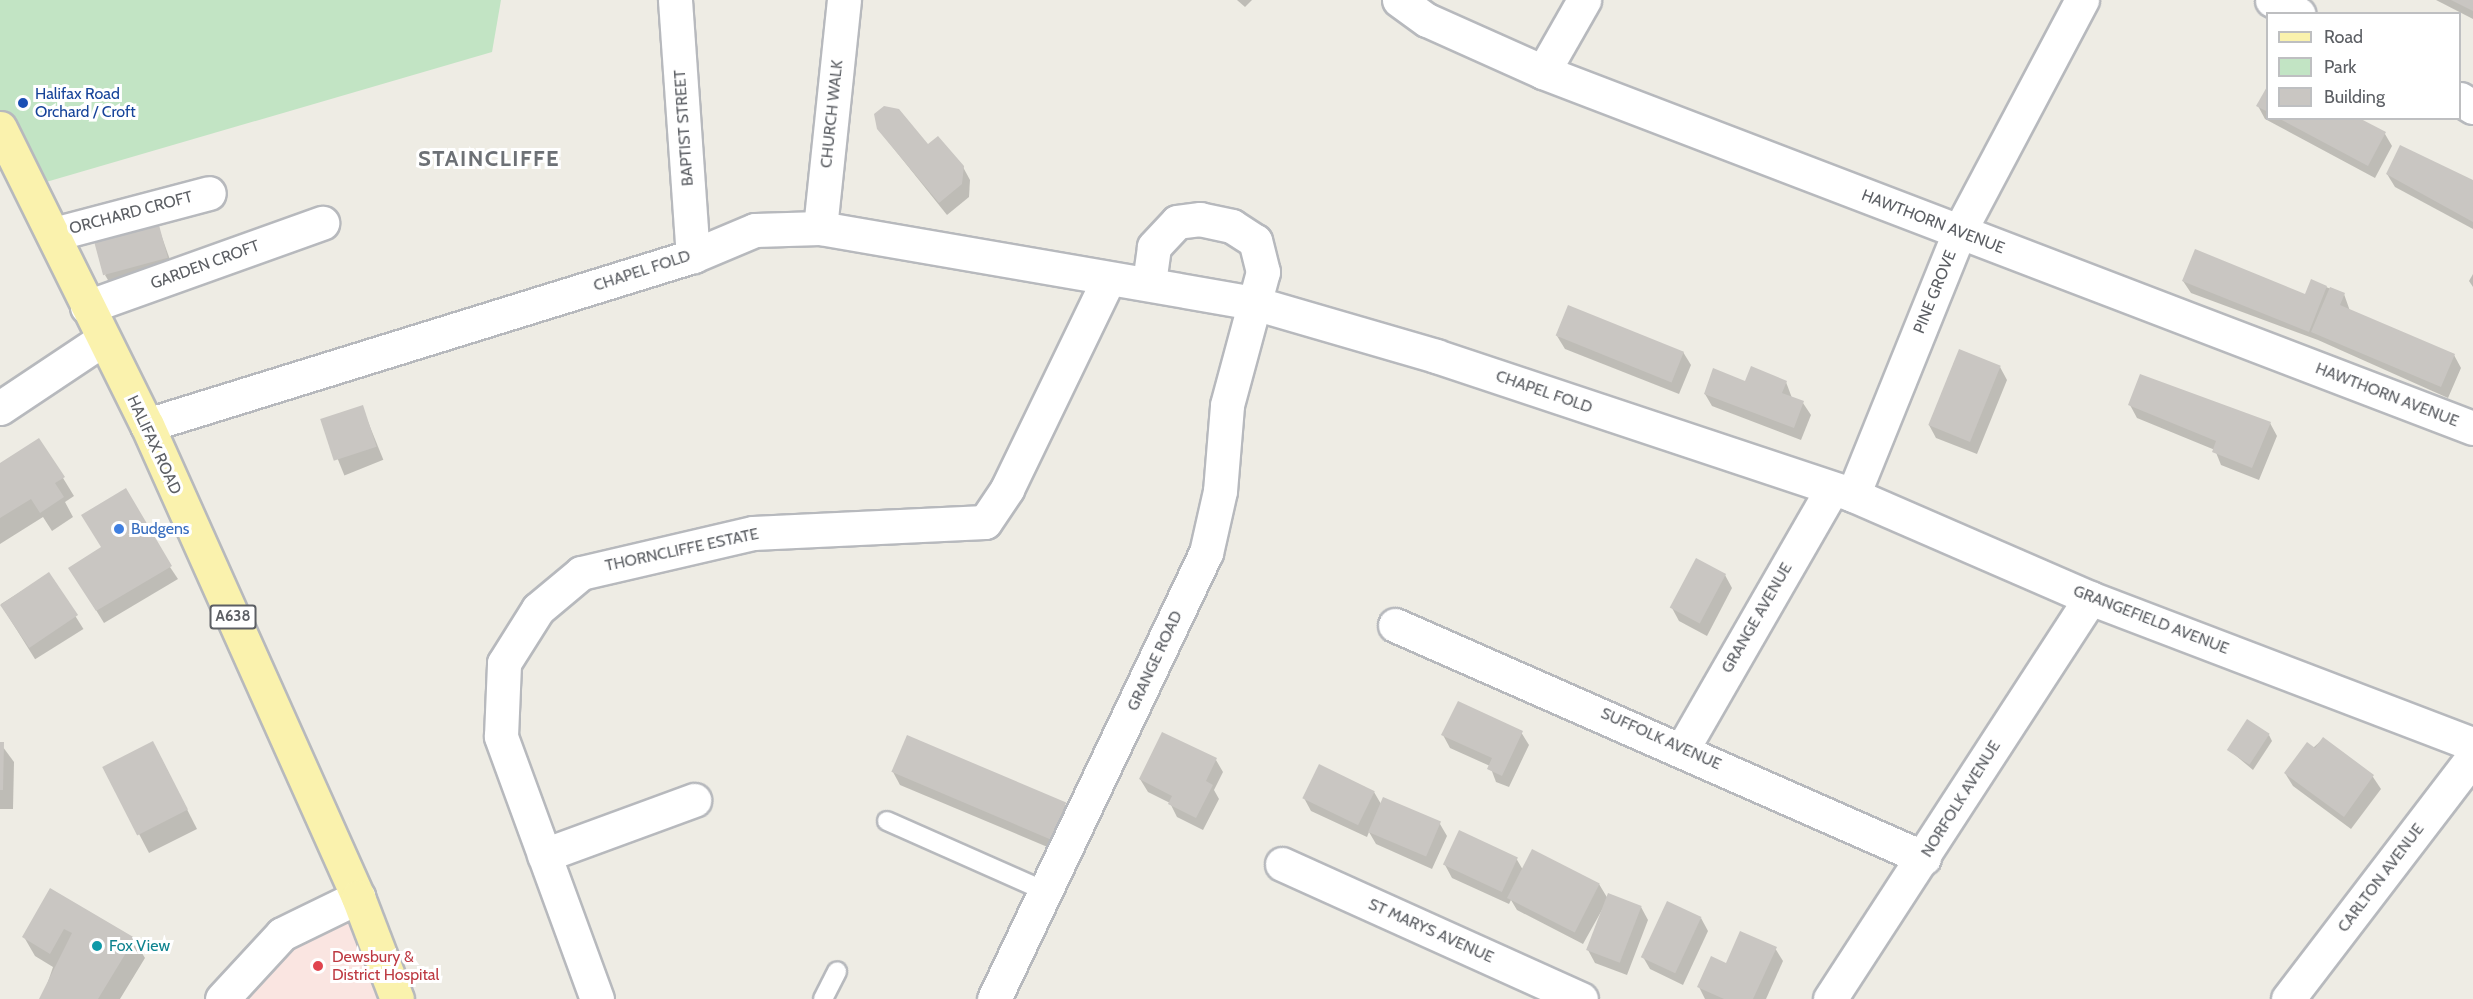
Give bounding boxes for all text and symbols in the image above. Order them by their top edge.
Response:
legend [2266,12,2461,120]
text: Road [2324,26,2363,48]
text: Park [2324,56,2356,78]
street label: CHURCH WALK [817,59,847,169]
street label: BAPTIST STREET [670,69,698,187]
place label: Halifax Road Orchard / Croft [35,84,136,122]
text: Building [2324,86,2385,108]
marker: Halifax Road Orchard / Croft [16,96,30,110]
district label: STAINCLIFFE [418,146,560,172]
street label: HAWTHORN AVENUE [1859,186,2007,258]
street label: ORCHARD CROFT [67,187,195,239]
street label: GARDEN CROFT [148,236,262,294]
street label: CHAPEL FOLD [591,246,693,296]
street label: PINE GROVE [1910,248,1960,336]
street label: HAWTHORN AVENUE [2313,359,2461,431]
street label: CHAPEL FOLD [1493,367,1595,417]
street label: HALIFAX ROAD [123,392,185,498]
place label: Budgens [131,519,189,539]
marker: Budgens [112,522,126,536]
street label: THORNCLIFFE ESTATE [603,524,761,576]
street label: GRANGE AVENUE [1718,559,1796,677]
street label: GRANGEFIELD AVENUE [2070,581,2232,659]
road number: A638 [209,605,257,629]
street label: GRANGE ROAD [1123,608,1187,714]
street label: SUFFOLK AVENUE [1598,704,1724,774]
street label: NORFOLK AVENUE [1917,737,2005,861]
street label: CARLTON AVENUE [2334,820,2428,936]
street label: ST MARYS AVENUE [1365,895,1497,967]
place label: Fox View [109,936,170,956]
marker: Fox View [90,939,104,953]
place label: Dewsbury & District Hospital [332,947,439,985]
marker: Dewsbury & District Hospital [309,957,327,975]

